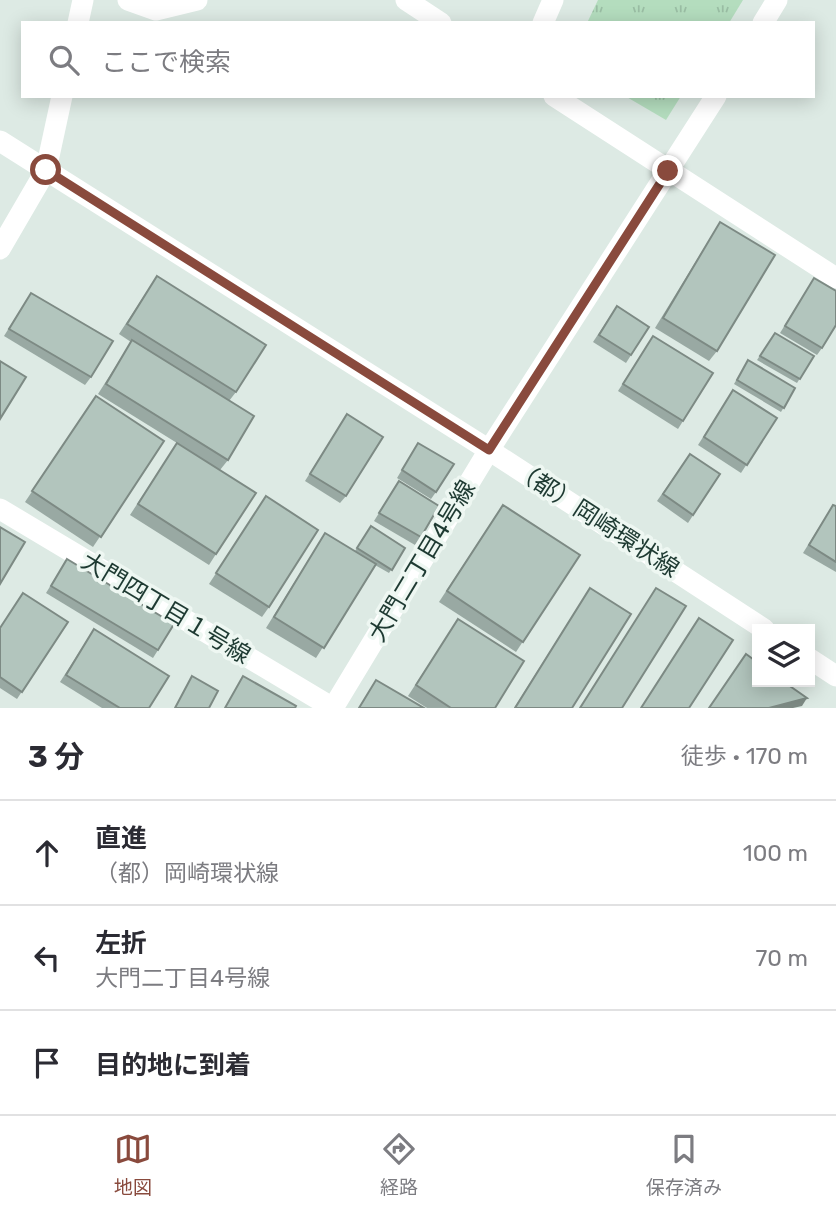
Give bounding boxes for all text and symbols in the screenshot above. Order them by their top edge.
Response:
search box [21,21,815,98]
icon: search [45,41,83,79]
text: ここで検索 [101,47,231,78]
route start [30,154,61,185]
route end [652,155,683,186]
street label: （都）岡崎環状線 [508,455,684,583]
street label: 大門二丁目4号線 [363,475,481,647]
street label: 大門四丁目１号線 [77,547,255,669]
map controls [752,624,815,687]
button: layers [752,624,815,687]
text: 3 分 [28,739,84,775]
text: 徒歩 · 170 m [681,742,808,770]
text: 直進 [95,823,147,854]
icon: ahead [28,834,66,872]
text: 100 m [743,839,808,867]
text: （都）岡崎環状線 [95,859,279,887]
text: 左折 [95,928,147,959]
icon: left [28,939,66,977]
text: 70 m [756,944,808,972]
text: 大門二丁目4号線 [95,964,270,992]
icon: arrive [28,1044,66,1082]
text: 目的地に到着 [95,1050,251,1081]
tab: 地図 [114,1130,152,1199]
tab: 経路 [380,1130,418,1199]
tab: 保存済み [646,1130,722,1199]

